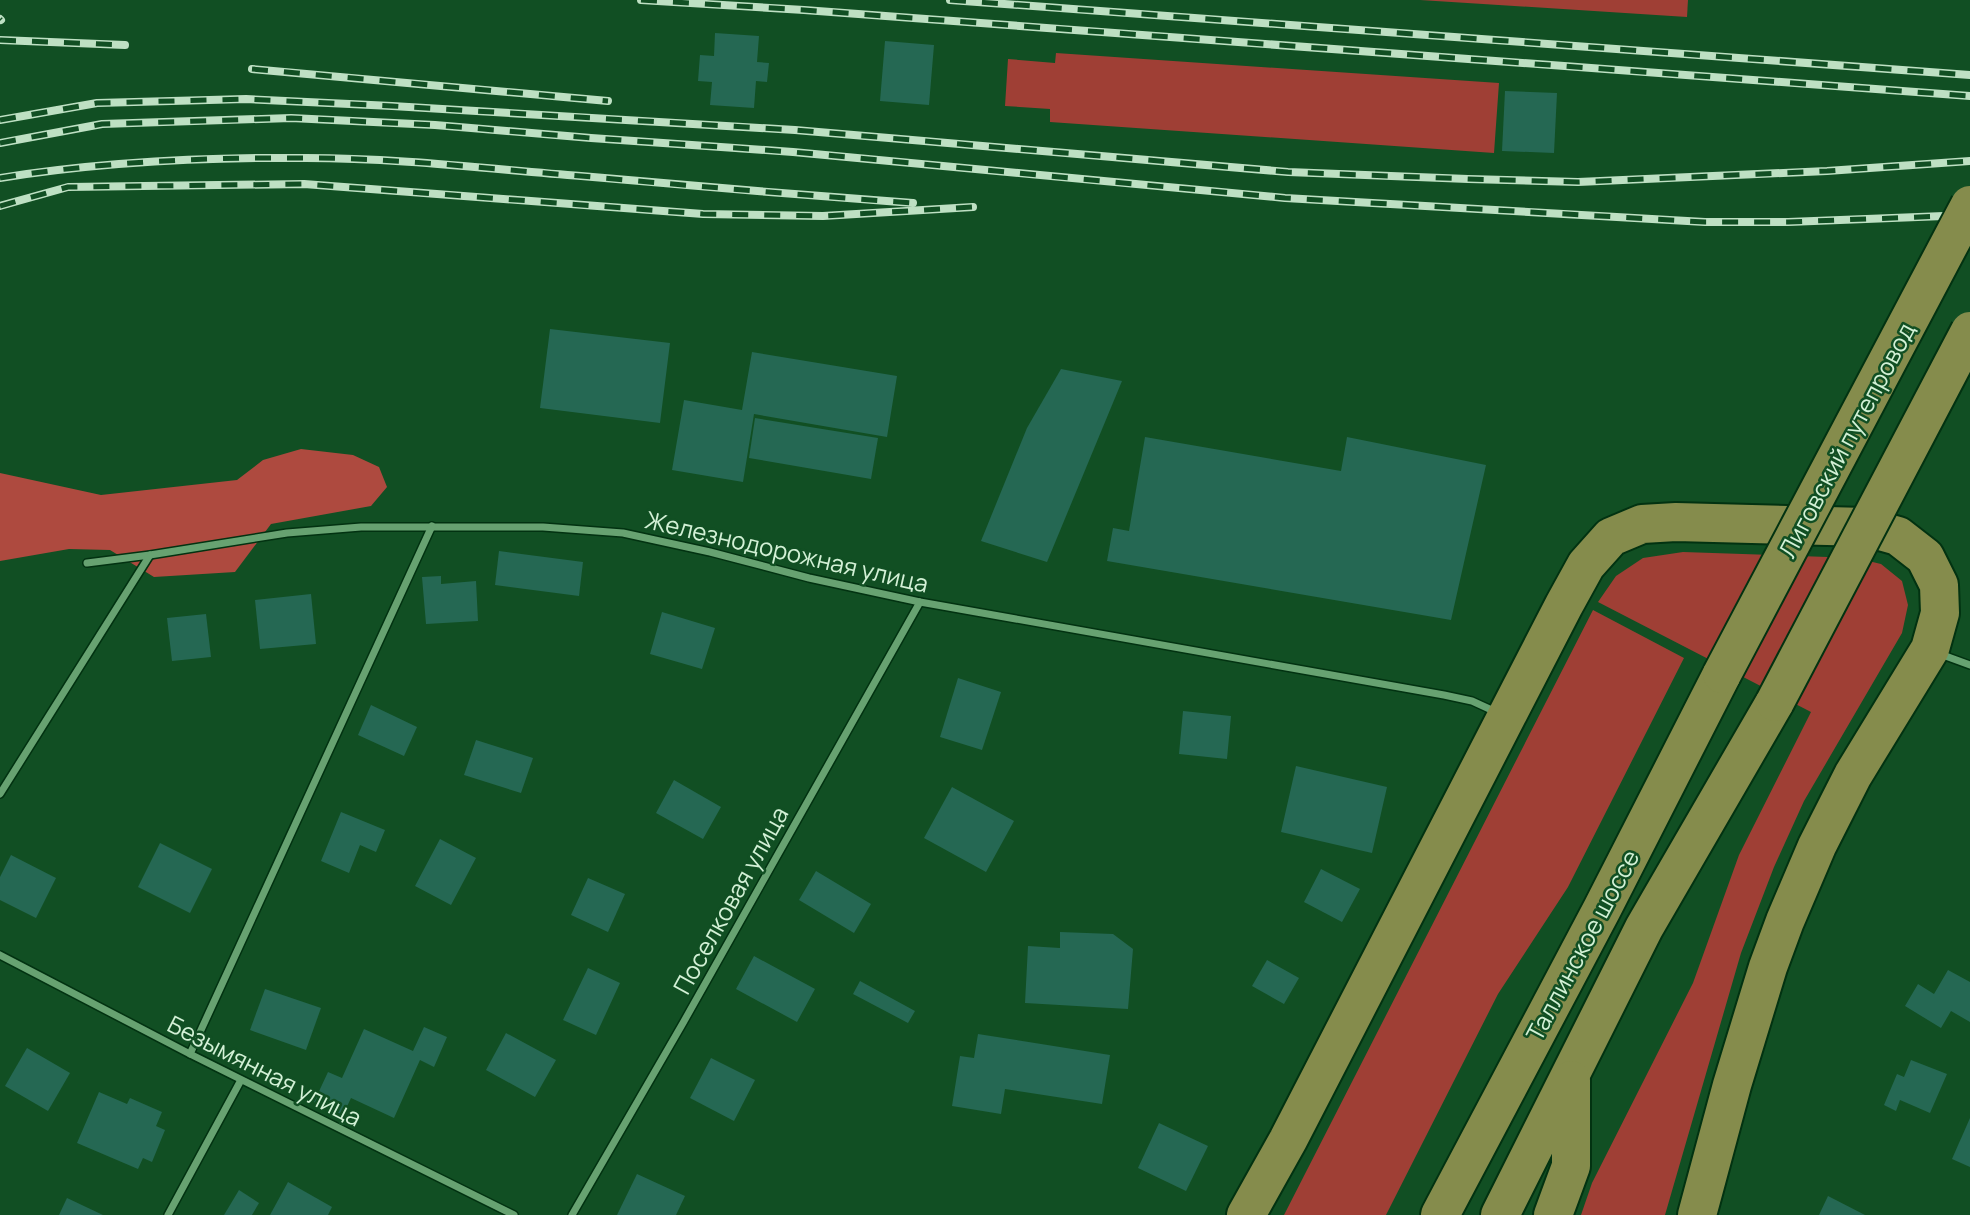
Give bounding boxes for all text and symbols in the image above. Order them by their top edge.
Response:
street label: Лиговский путепровод [1770,317,1922,563]
street label: Железнодорожная улица [642,502,932,600]
street label: Поселковая улица [665,800,795,1000]
street label: Таллинское шоссе [1518,844,1646,1046]
street label: Безымянная улица [162,1007,368,1133]

